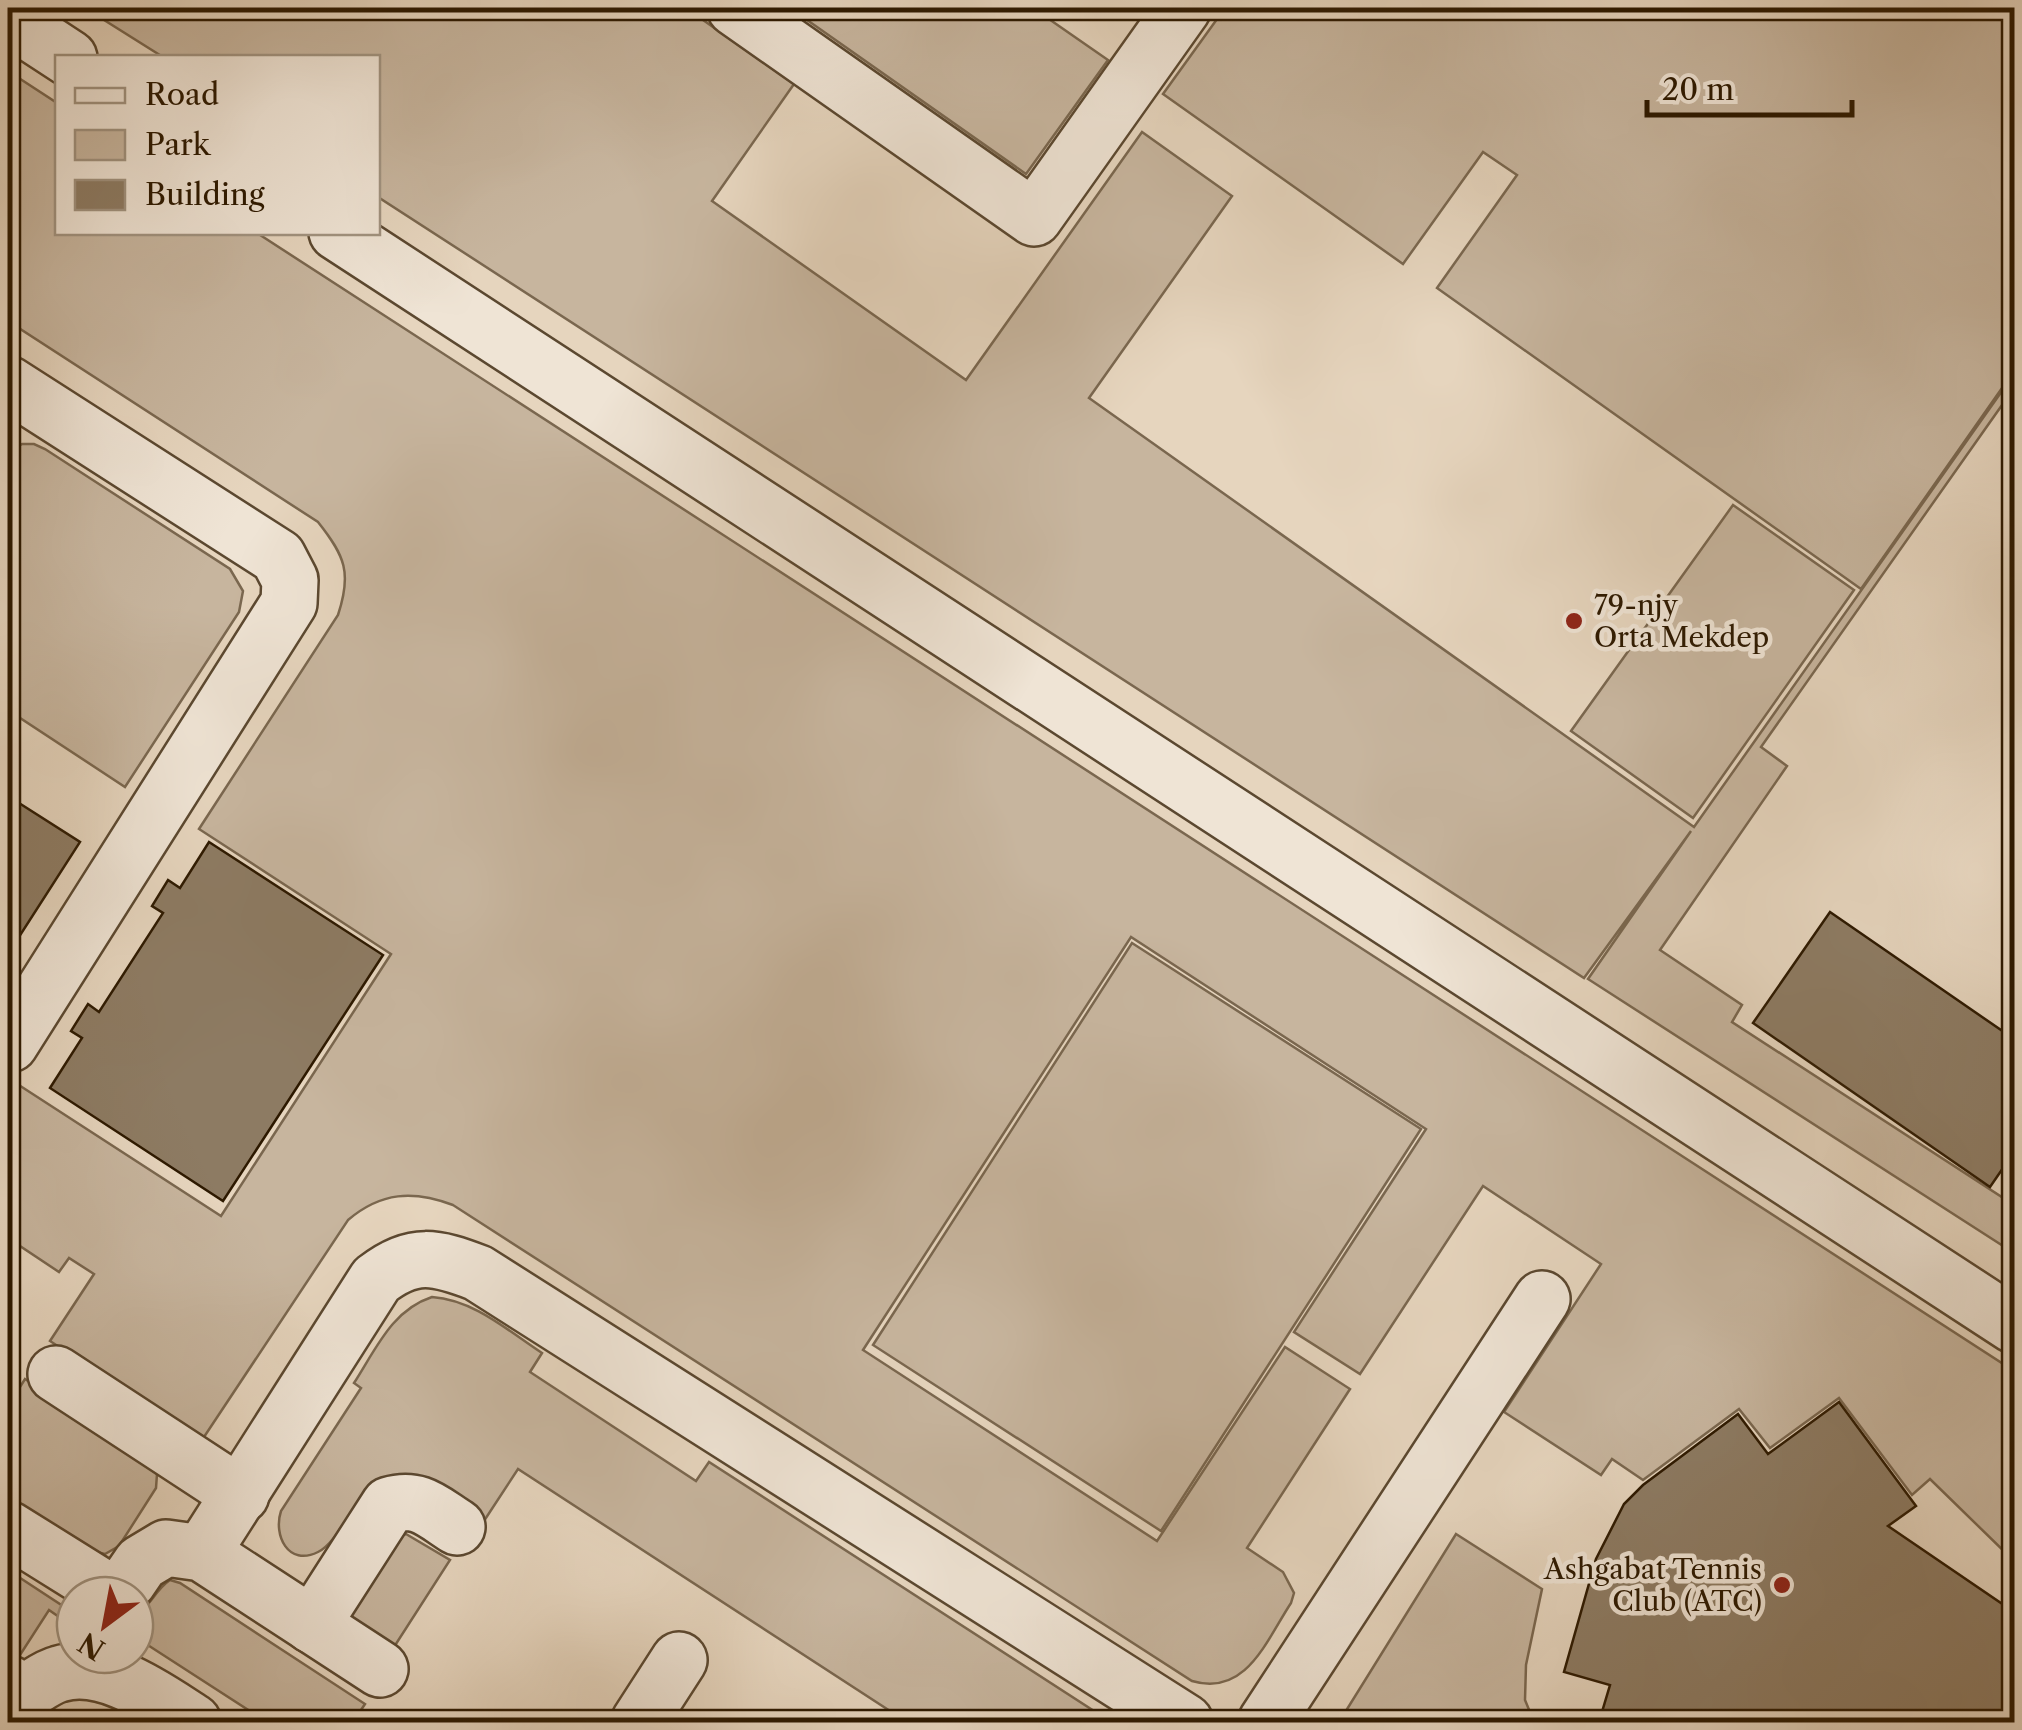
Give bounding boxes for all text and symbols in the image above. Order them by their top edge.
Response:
legend [55,55,380,235]
scale bar [1647,55,1852,117]
text: 20 m [1662,71,1734,108]
text: Road [145,76,219,113]
text: Park [145,126,212,163]
text: Building [145,176,265,213]
place label: 79-njy Orta Mekdep [1594,588,1769,654]
marker: 79-njy Orta Mekdep [1563,610,1585,632]
place label: Ashgabat Tennis Club (ATC) [1543,1552,1762,1618]
marker: Ashgabat Tennis Club (ATC) [1771,1574,1793,1596]
north arrow [55,1575,155,1675]
text: N [72,1625,111,1667]

